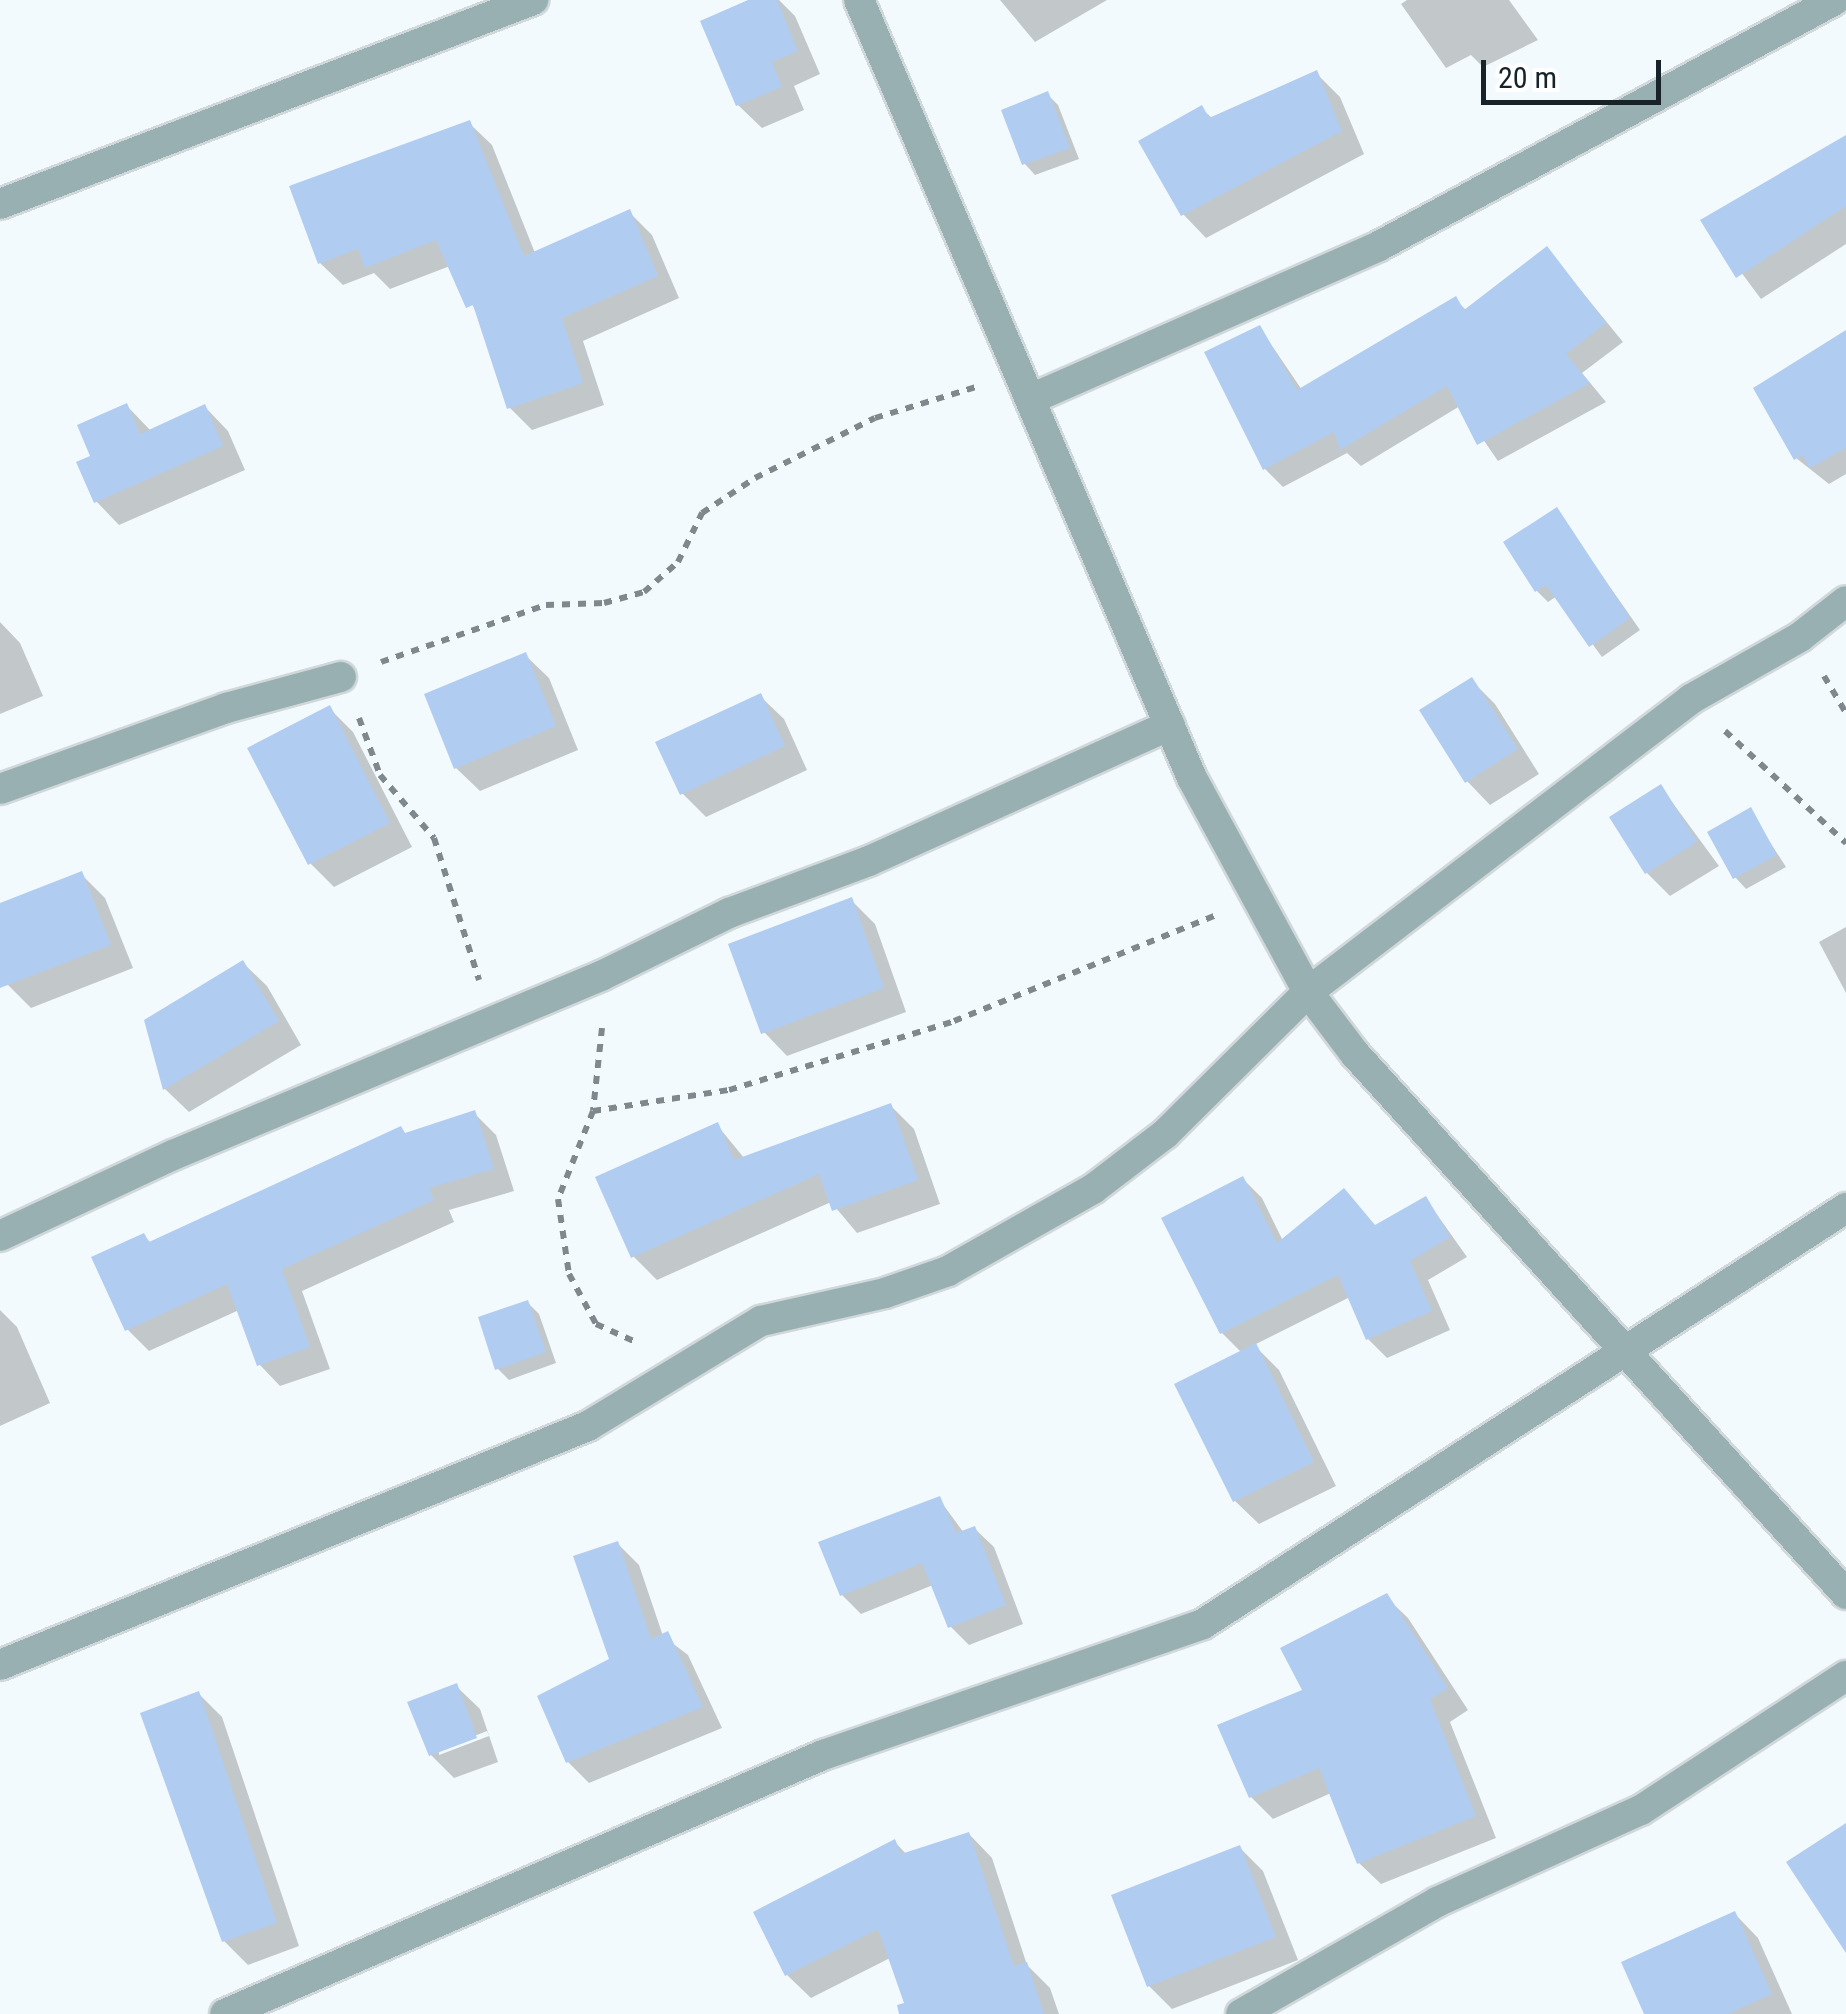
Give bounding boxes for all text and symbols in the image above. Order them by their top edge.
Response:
scale bar [1486,40,1666,102]
text: 20 m [1498,60,1557,95]

